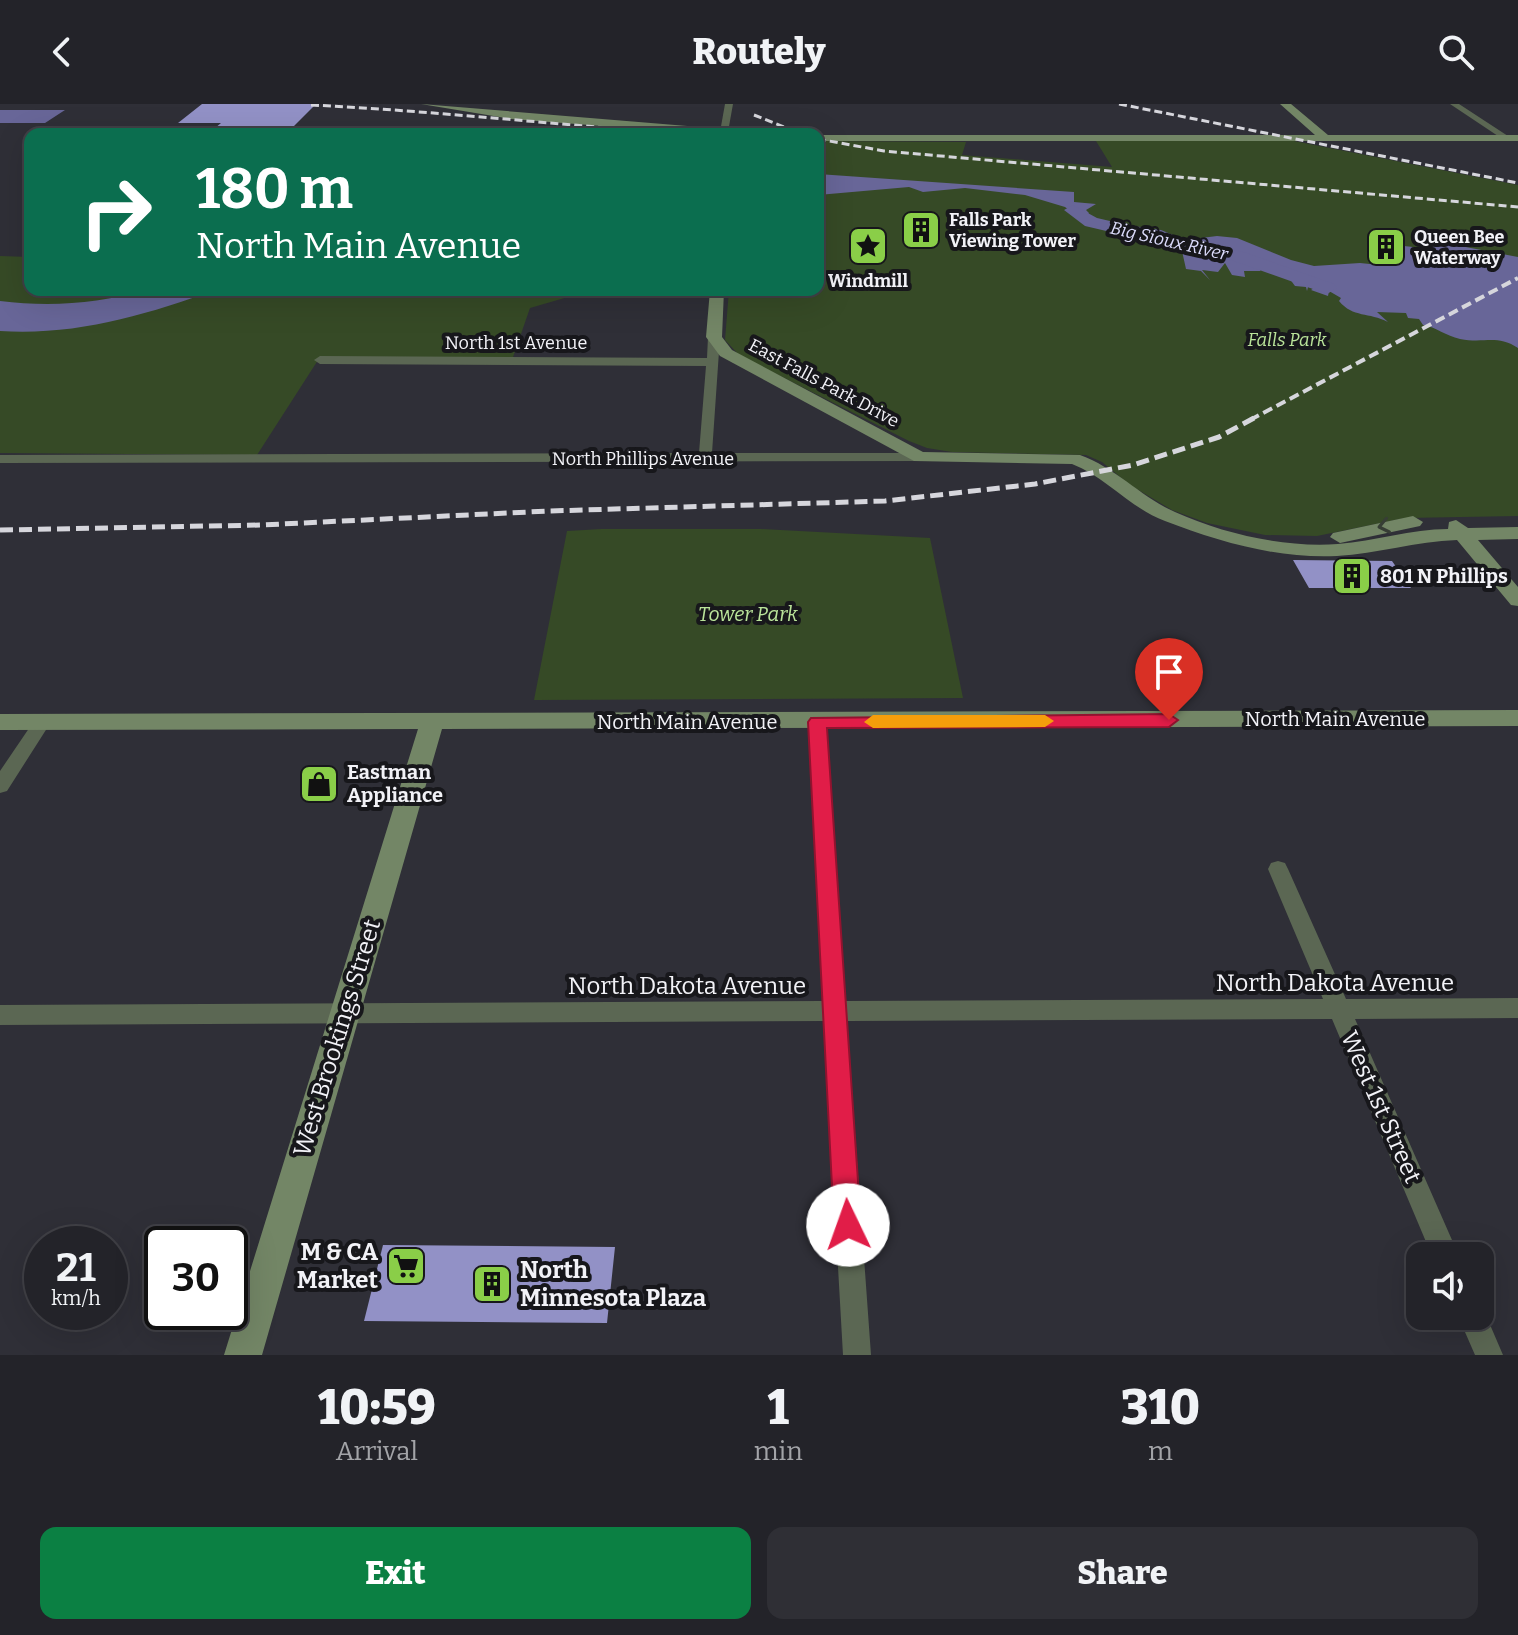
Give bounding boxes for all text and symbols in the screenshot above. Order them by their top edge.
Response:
icon: back [40,30,84,74]
text: Routely [693,30,825,74]
icon: search [1434,30,1478,74]
text: 180 m [196,156,353,223]
icon: right [64,160,168,264]
building icon: Falls Park Viewing Tower [900,209,942,251]
place label: Falls Park Viewing Tower [949,209,1076,252]
water label: Big Sioux River [1108,217,1231,265]
text: North Main Avenue [196,224,521,268]
place icon: Windmill [847,225,889,267]
building icon: Queen Bee Waterway [1365,226,1407,268]
place label: Queen Bee Waterway [1414,226,1505,269]
place label: Windmill [828,270,908,292]
park label: Falls Park [1248,329,1327,351]
street label: North 1st Avenue [445,332,587,354]
street label: East Falls Park Drive [745,334,903,432]
street label: North Phillips Avenue [552,448,734,470]
one-way arrow [1378,517,1392,534]
building icon: 801 N Phillips [1331,555,1373,597]
place label: 801 N Phillips [1380,564,1508,588]
park label: Tower Park [698,602,798,626]
pin [1135,638,1203,720]
icon: arrive [1147,650,1191,694]
street label: North Main Avenue [1245,707,1425,731]
street label: North Main Avenue [597,710,777,734]
place label: Eastman Appliance [347,760,443,807]
shop icon: Eastman Appliance [298,763,340,805]
street label: West Brookings Street [288,916,386,1160]
street label: North Dakota Avenue [1216,969,1454,997]
street label: North Dakota Avenue [568,972,806,1000]
street label: West 1st Street [1335,1027,1427,1188]
position arrow [806,1183,890,1267]
speed limit sign: 30 [144,1226,248,1330]
place label: M & CA Market [297,1238,379,1294]
map controls [1406,1242,1494,1330]
button: sound [1406,1242,1494,1330]
text: 21 [56,1244,96,1292]
supermarket icon: M & CA Market [385,1245,427,1287]
place label: North Minnesota Plaza [520,1256,707,1312]
building icon: North Minnesota Plaza [471,1263,513,1305]
text: km/h [51,1286,101,1310]
text: 10:59 [318,1379,436,1437]
text: 1 [768,1379,789,1437]
text: 310 [1121,1379,1200,1437]
text: Arrival [336,1436,418,1467]
text: min [754,1436,803,1467]
text: m [1148,1436,1173,1467]
button: Exit [40,1527,751,1619]
button: Share [767,1527,1478,1619]

